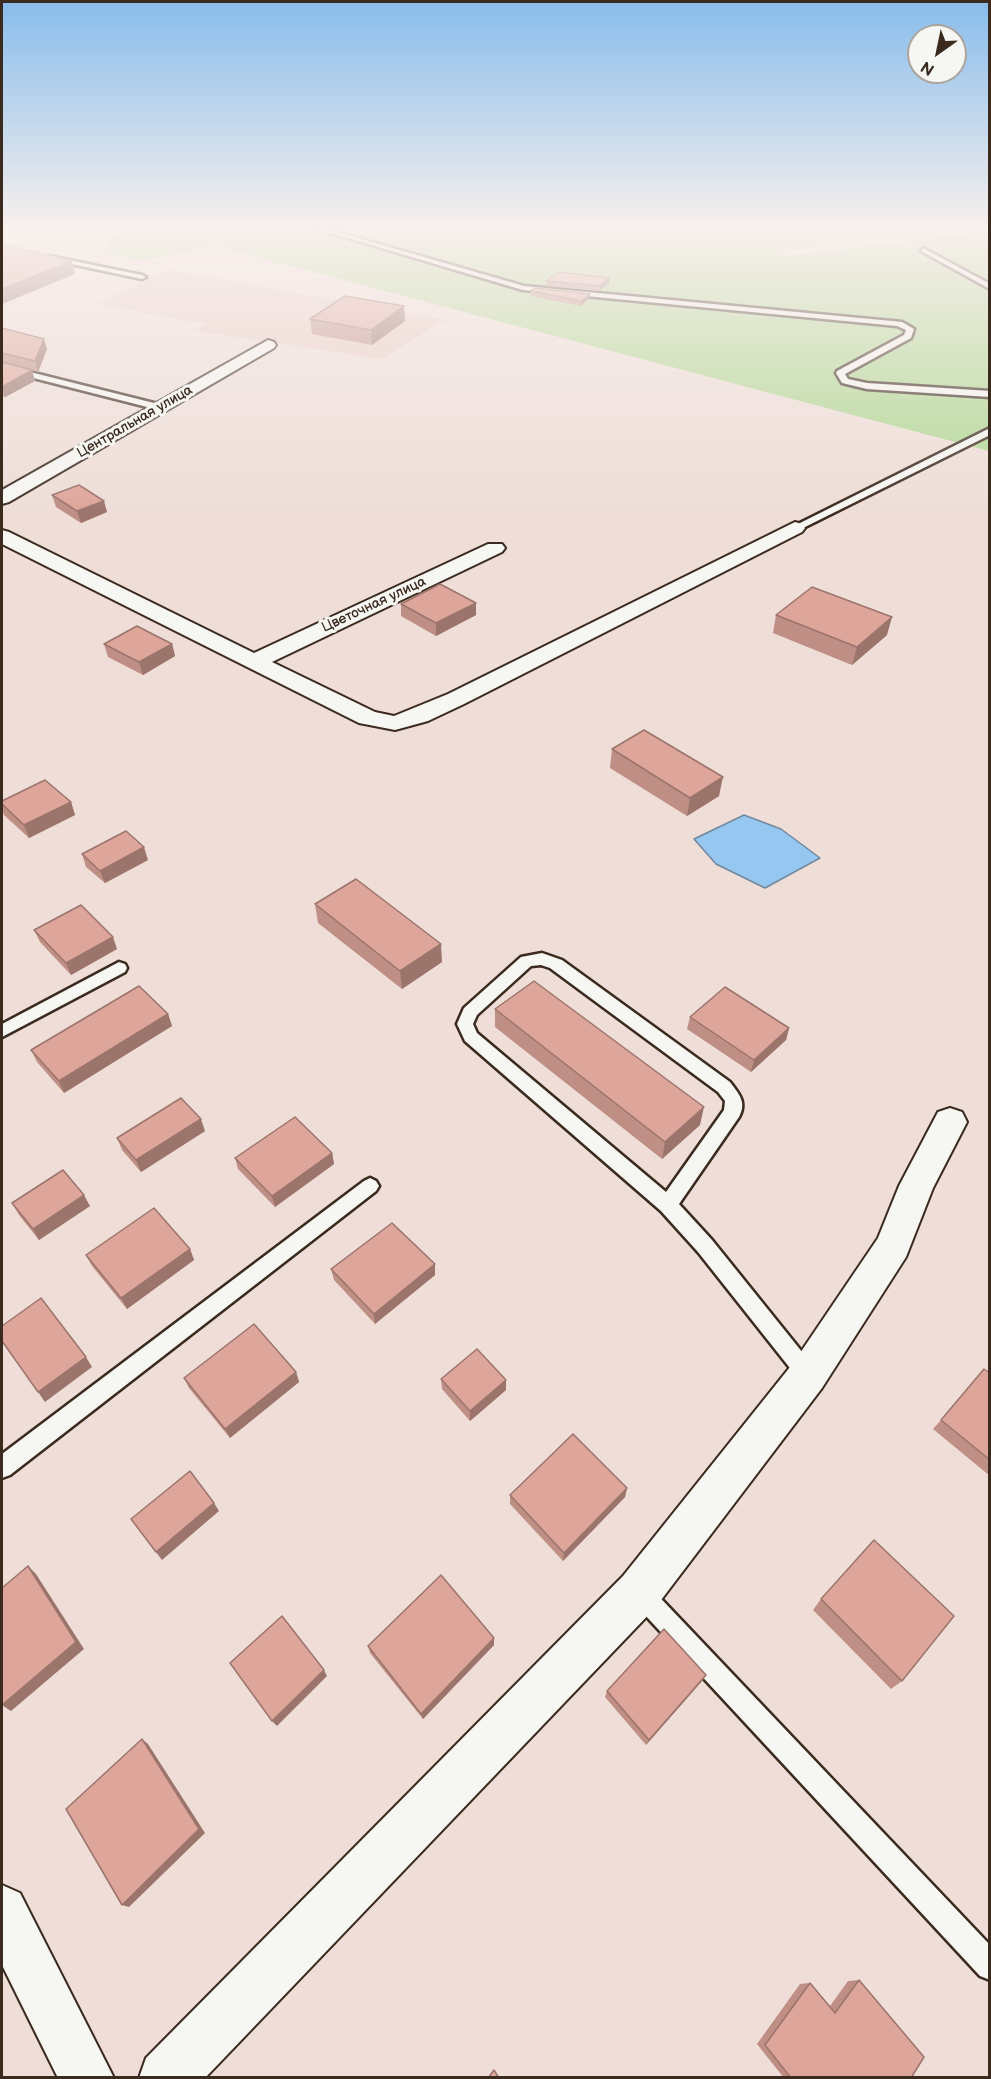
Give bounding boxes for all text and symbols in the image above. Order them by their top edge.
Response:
north arrow [907,24,967,84]
text: N [918,57,938,79]
street label: Центральная улица [74,382,196,462]
street label: Цветочная улица [319,573,429,637]

